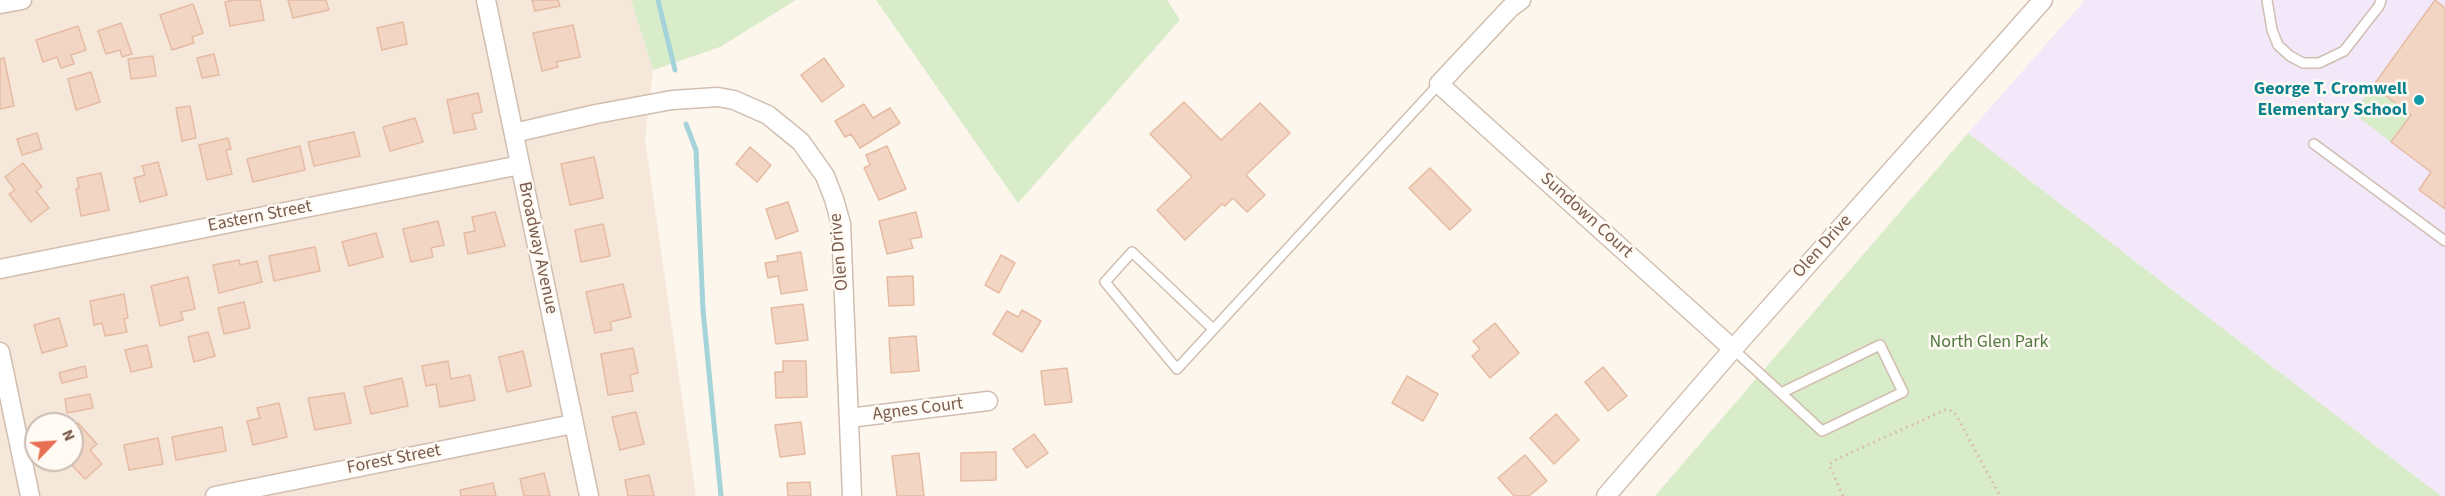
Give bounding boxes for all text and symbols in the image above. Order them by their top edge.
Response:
place label: George T. Cromwell Elementary School [2254,79,2407,122]
marker: George T. Cromwell Elementary School [2412,93,2426,107]
street label: Sundown Court [1535,169,1637,263]
street label: Broadway Avenue [512,180,562,316]
street label: Eastern Street [206,196,314,238]
street label: Olen Drive [1789,211,1857,283]
street label: Olen Drive [826,212,854,292]
park label: North Glen Park [1930,332,2048,354]
street label: Agnes Court [872,394,964,426]
north arrow [24,412,84,472]
text: N [56,426,81,445]
street label: Forest Street [345,440,443,480]

